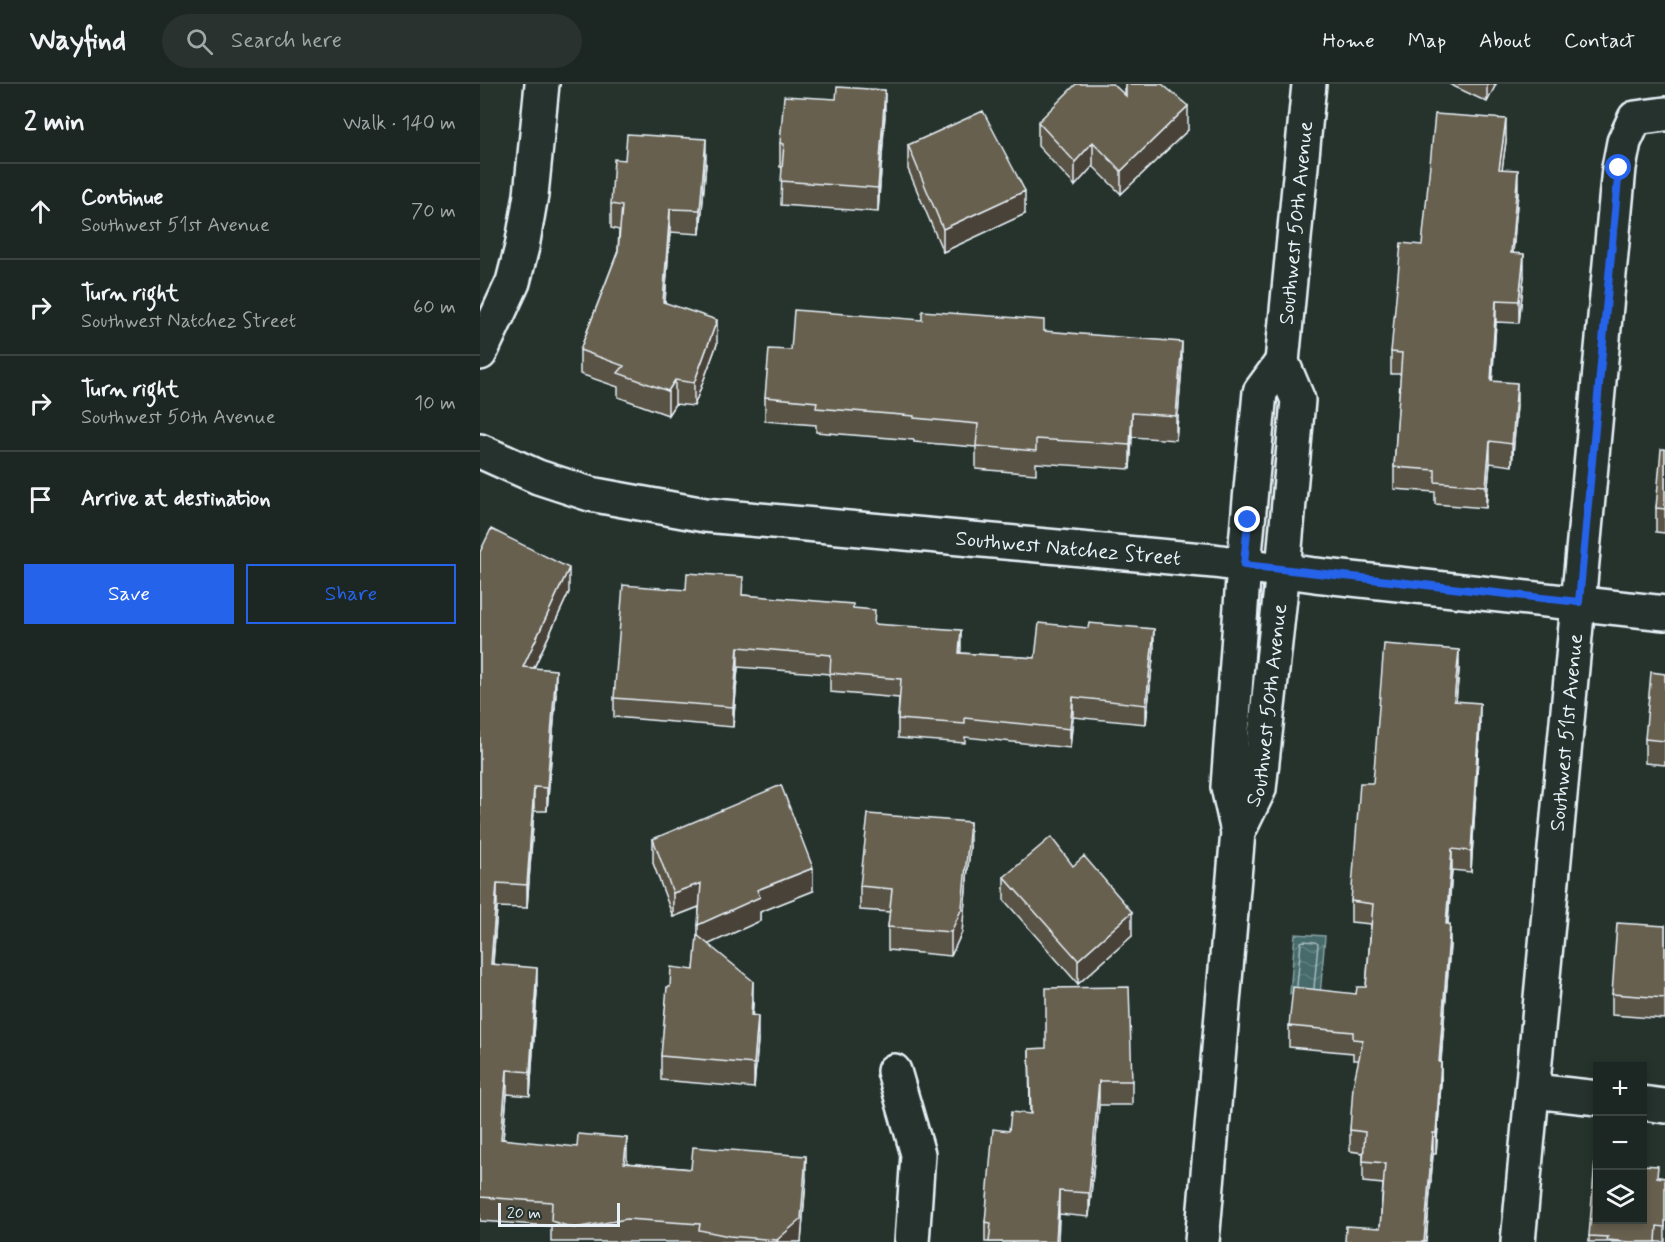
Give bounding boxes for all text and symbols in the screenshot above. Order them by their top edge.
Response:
search box [162,14,582,68]
text: Wayfind [30,23,126,60]
icon: search [183,25,216,58]
text: Search here [231,27,342,55]
text: Home [1323,27,1375,55]
text: Map [1408,27,1446,55]
text: About [1479,27,1531,55]
text: Contact [1564,27,1635,55]
text: 2 min [24,106,85,140]
text: Walk · 140 m [343,110,456,137]
street label: Southwest 50th Avenue [1273,120,1320,326]
route start [1605,154,1631,180]
text: Continue [81,184,163,212]
icon: ahead [24,195,57,228]
text: 70 m [411,198,456,225]
text: Southwest 51st Avenue [81,212,270,239]
text: Turn right [81,280,179,308]
icon: right [24,291,57,324]
text: 60 m [413,294,456,321]
text: Southwest Natchez Street [81,308,296,335]
text: Turn right [81,376,179,404]
icon: right [24,387,57,420]
text: 10 m [414,390,456,417]
text: Southwest 50th Avenue [81,404,276,431]
icon: arrive [24,483,57,516]
text: Arrive at destination [81,485,271,513]
route end [1234,506,1260,532]
street label: Southwest Natchez Street [954,525,1182,573]
button: Save [24,564,234,624]
button: Share [246,564,456,624]
street label: Southwest 50th Avenue [1239,602,1294,812]
street label: Southwest 51st Avenue [1544,632,1590,832]
map controls [1593,1062,1647,1224]
button: + [1593,1062,1647,1116]
button: − [1593,1116,1647,1170]
button: layers [1593,1170,1647,1224]
scale bar [498,1200,620,1228]
text: 20 m [507,1203,541,1224]

